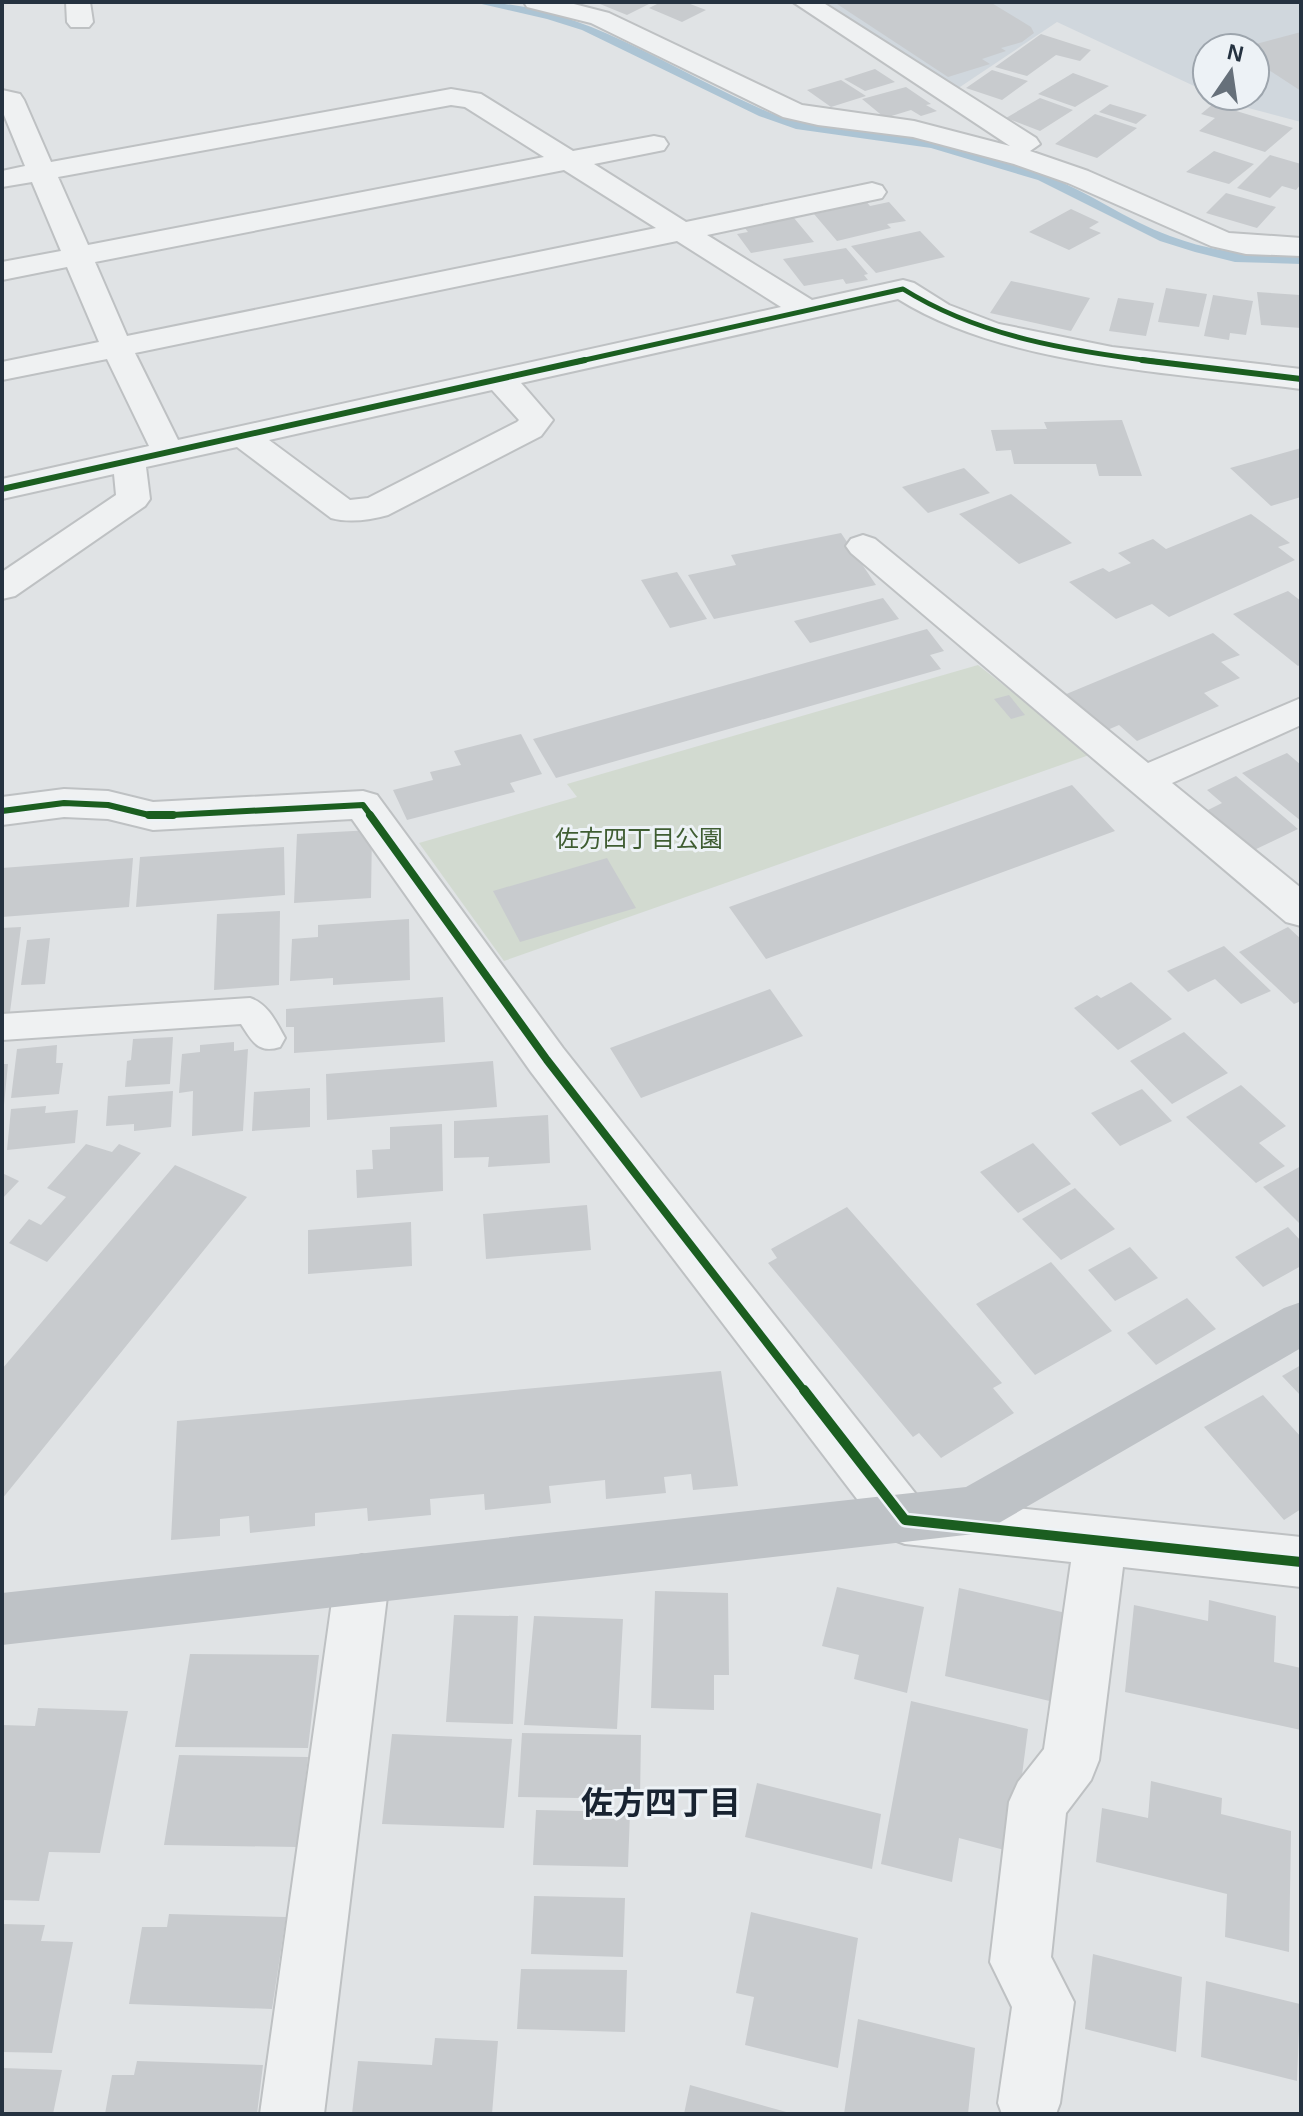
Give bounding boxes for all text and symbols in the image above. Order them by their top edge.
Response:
north arrow [1191,32,1271,112]
text: N [1225,39,1246,67]
park label: 佐方四丁目公園 [555,825,723,852]
district label: 佐方四丁目 [581,1785,741,1821]

